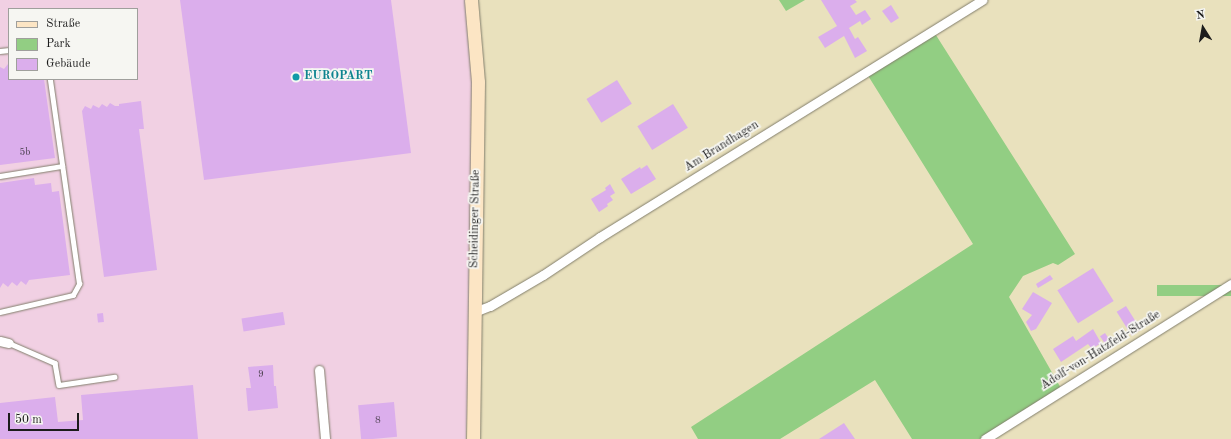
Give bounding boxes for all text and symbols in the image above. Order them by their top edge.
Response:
legend [8,8,138,80]
north arrow [1183,8,1223,48]
text: N [1195,10,1206,22]
text: Straße [46,18,80,30]
text: Park [46,38,71,50]
text: Gebäude [46,58,90,70]
place label: EUROPART [304,70,372,84]
marker: EUROPART [291,72,301,82]
street label: Am Brandhagen [682,118,762,176]
house number: 5b [20,147,30,159]
street label: Scheidinger Straße [468,170,484,268]
street label: Adolf-von-Hatzfeld-Straße [1039,308,1163,394]
house number: 9 [258,369,264,381]
scale bar [10,405,81,431]
text: 50 m [15,414,42,426]
house number: 8 [375,415,381,427]

